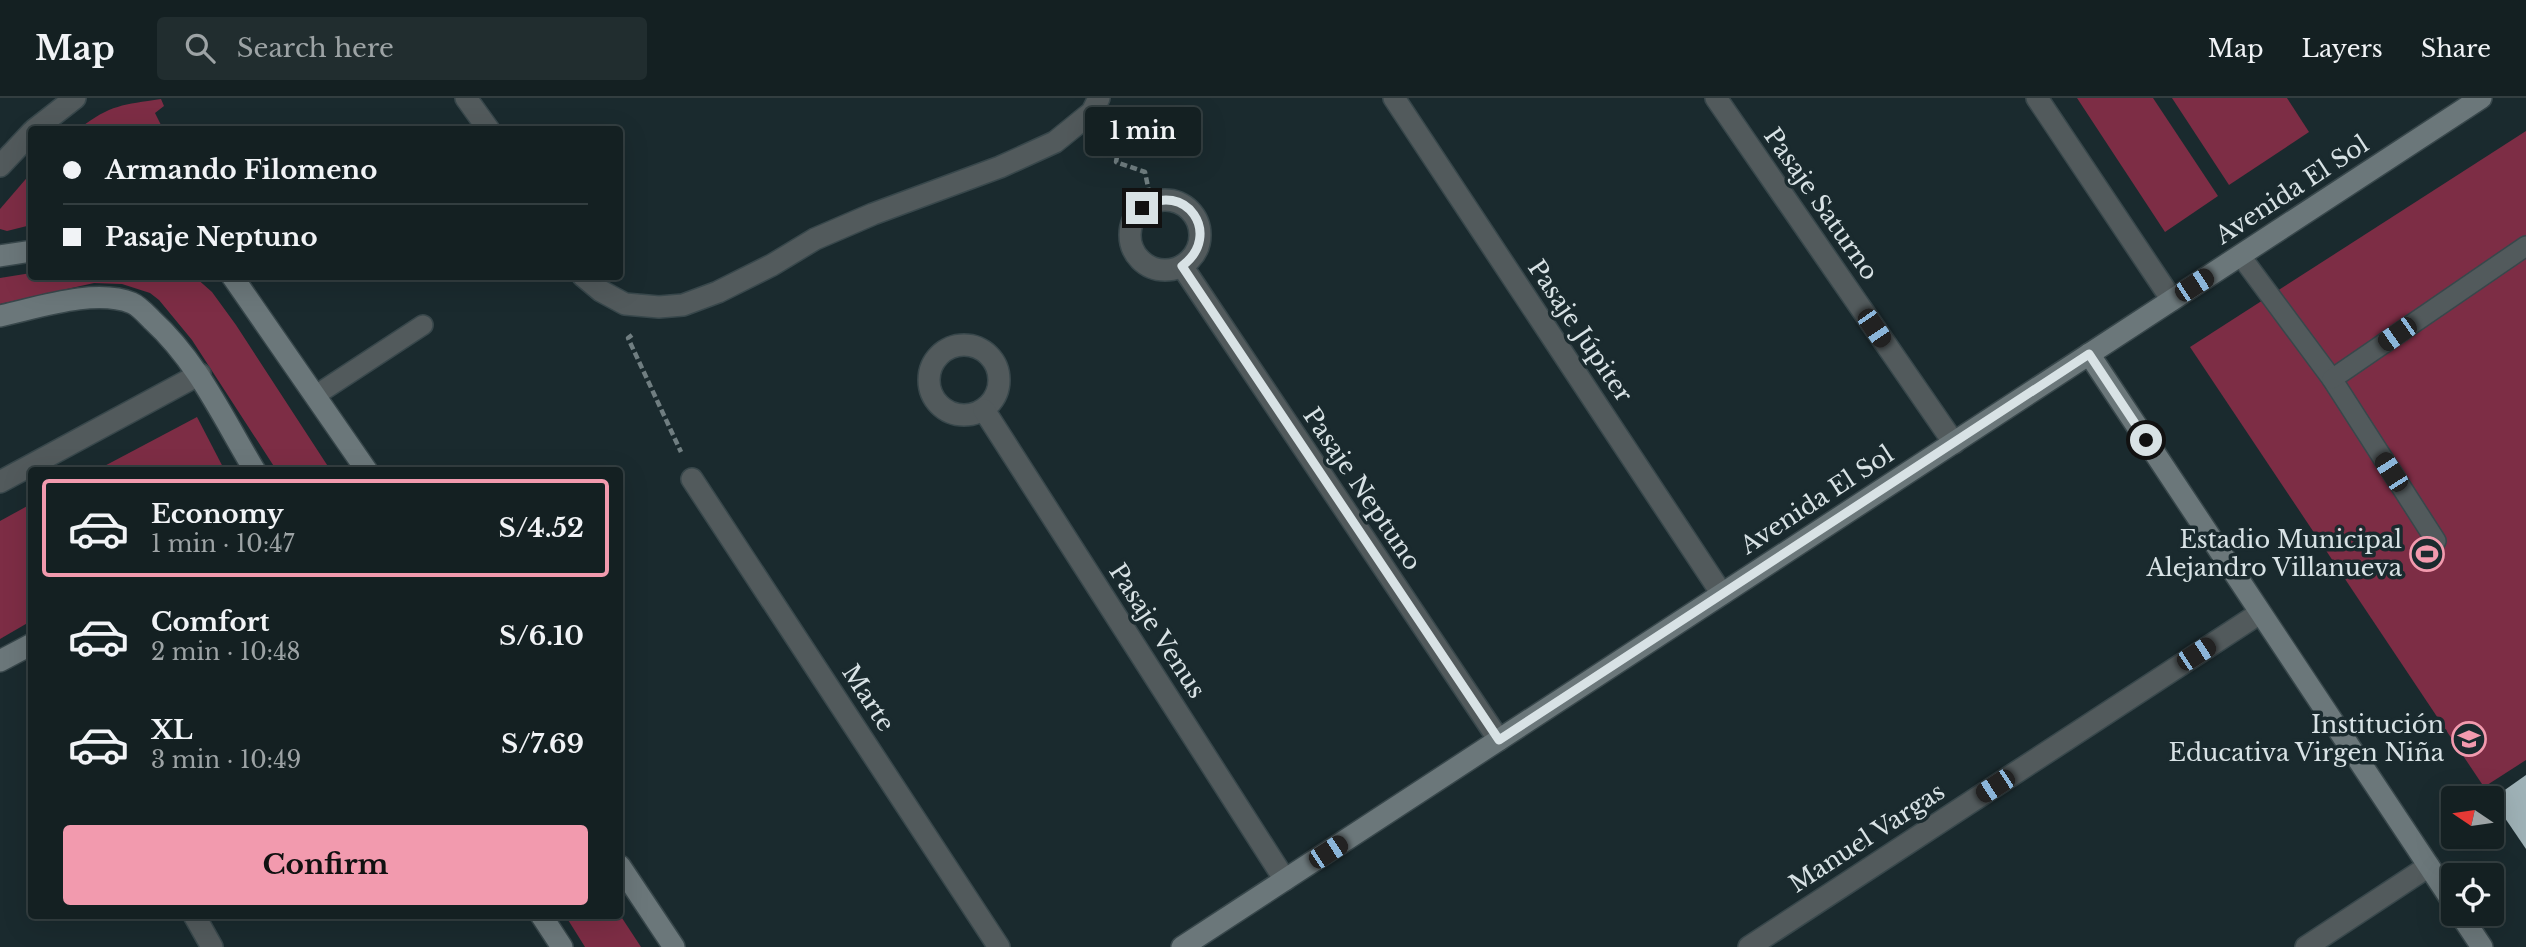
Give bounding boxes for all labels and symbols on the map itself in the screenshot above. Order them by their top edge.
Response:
callout: 1 min [1084,106,1200,155]
street label: Pasaje Saturno [1758,122,1885,285]
street label: Avenida El Sol [2209,129,2374,250]
route end [1126,192,1158,224]
street label: Pasaje Júpiter [1522,254,1639,408]
car [2171,265,2218,305]
car [1854,305,1895,351]
car [2374,313,2421,355]
street label: Pasaje Neptuno [1297,402,1428,576]
route start [2130,424,2162,456]
street label: Avenida El Sol [1734,439,1899,560]
car [2371,449,2412,495]
place label: Estadio Municipal Alejandro Villanueva [2145,525,2403,582]
sports icon: Estadio Municipal Alejandro Villanueva [2408,535,2446,573]
street label: Pasaje Venus [1103,558,1212,704]
car [2173,634,2220,674]
street label: Marte [836,659,901,737]
place label: Institución Educativa Virgen Niña [2169,710,2445,767]
school or university icon: Institución Educativa Virgen Niña [2450,720,2488,758]
car [1972,766,2019,806]
street label: Manuel Vargas [1784,777,1950,899]
north arrow [2441,786,2504,849]
car [1305,832,1352,872]

